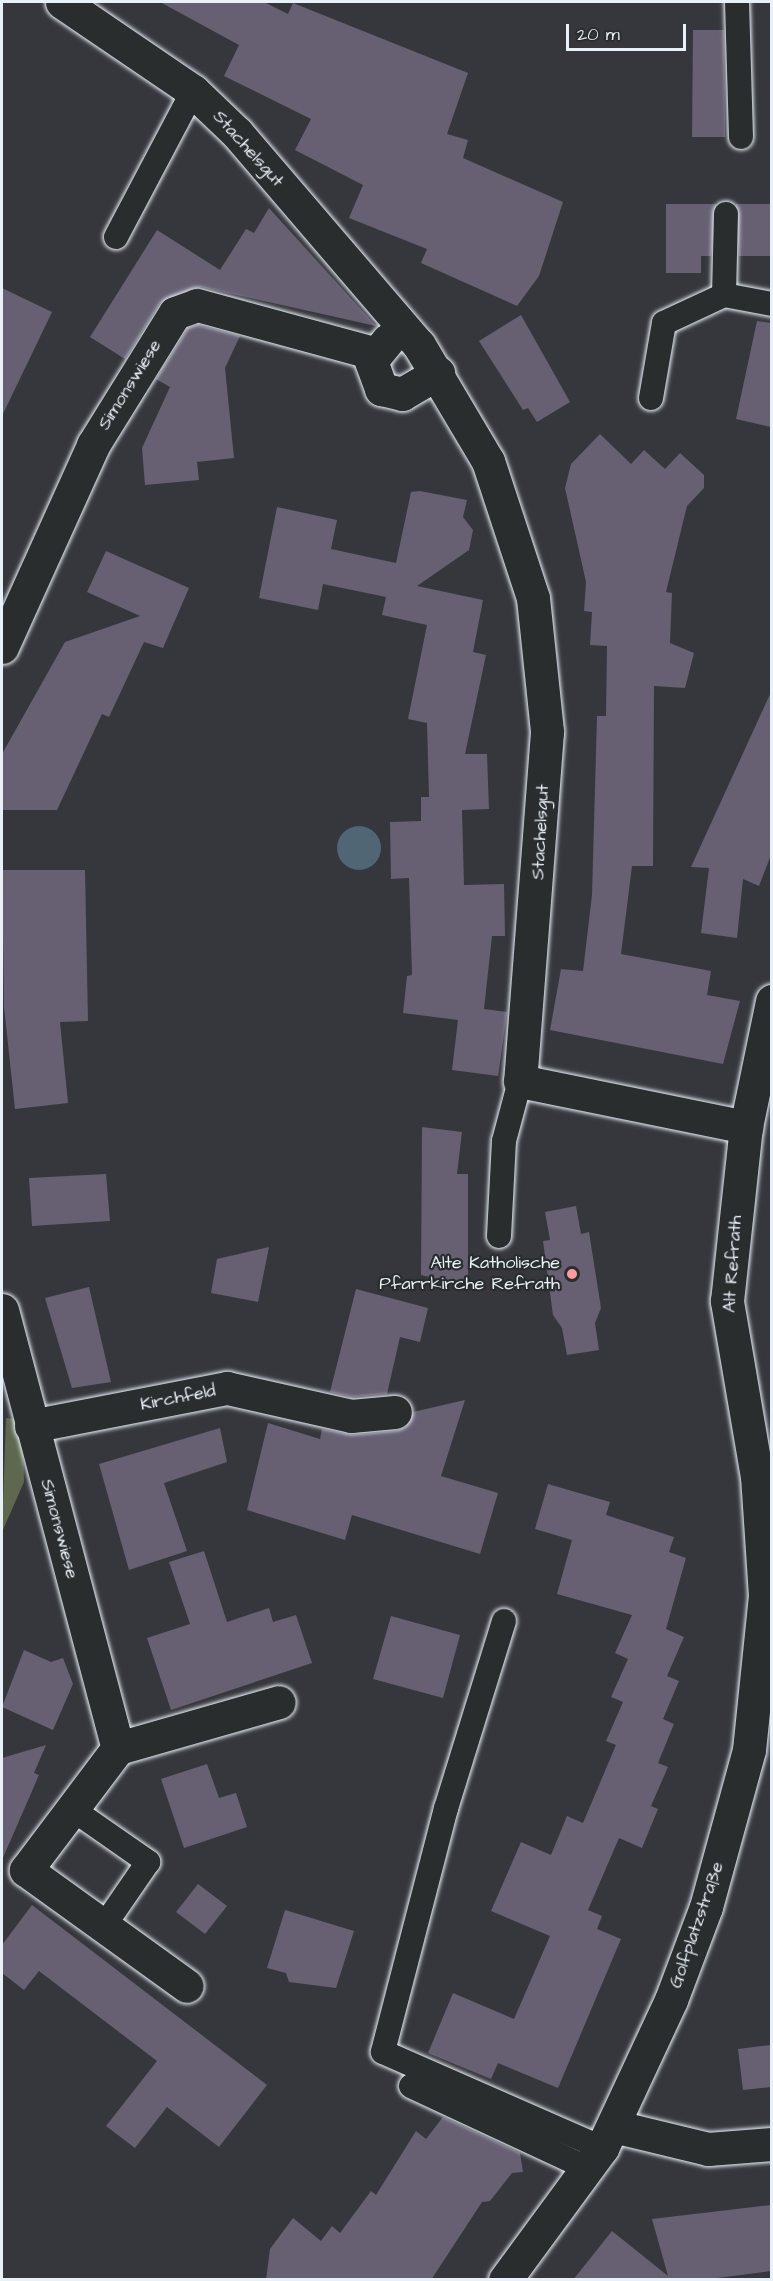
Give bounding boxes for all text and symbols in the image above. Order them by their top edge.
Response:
scale bar [569,12,689,50]
text: 20 m [577,22,620,47]
street label: Stachelsgut [208,106,288,192]
street label: Simonswiese [94,336,166,434]
street label: Stachelsgut [528,784,554,880]
street label: Alt Refrath [719,1215,747,1313]
place label: Alte Katholische Pfarrkirche Refrath [379,1253,560,1296]
marker: Alte Katholische Pfarrkirche Refrath [565,1267,579,1281]
street label: Kirchfeld [138,1380,218,1416]
street label: Simonswiese [35,1477,83,1581]
street label: Golfplatzstraße [665,1859,729,1991]

